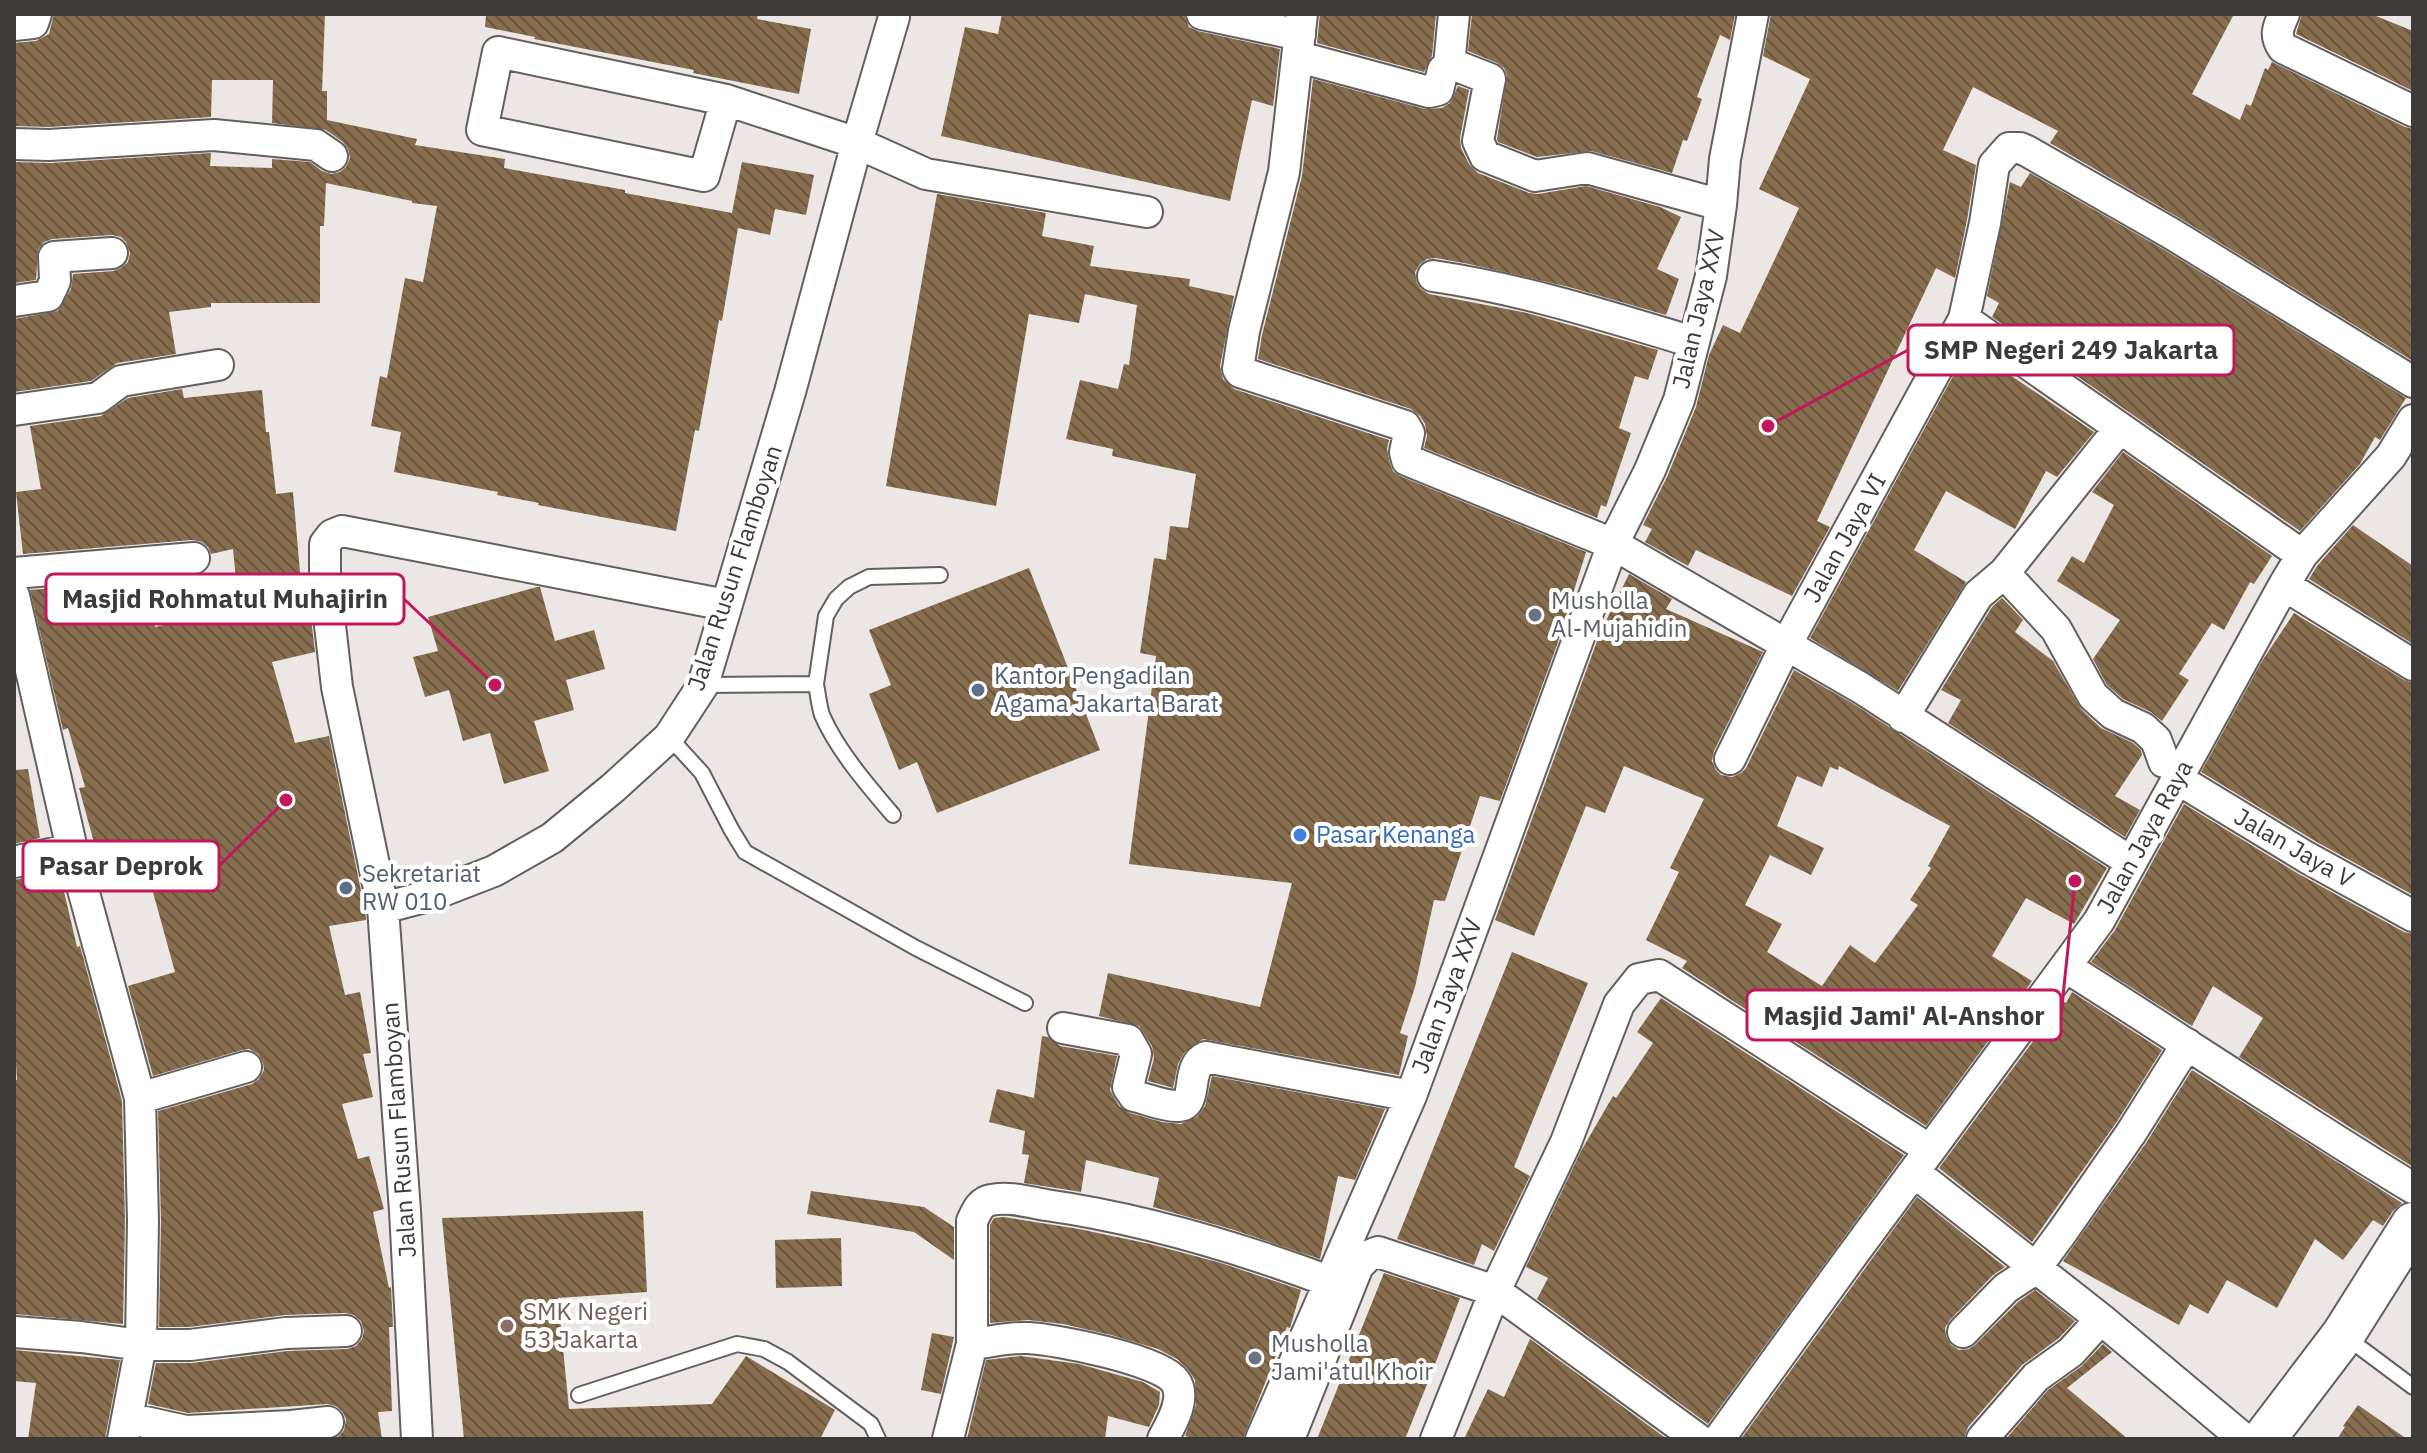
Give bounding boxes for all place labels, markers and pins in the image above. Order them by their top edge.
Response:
callout: SMP Negeri 249 Jakarta [1908,325,2234,375]
callout: Masjid Rohmatul Muhajirin [46,574,404,624]
place label: Musholla Al-Mujahidin [1551,584,1687,644]
marker: Musholla Al-Mujahidin [1526,606,1544,624]
place label: Kantor Pengadilan Agama Jakarta Barat [994,659,1219,719]
marker: Kantor Pengadilan Agama Jakarta Barat [969,681,987,699]
place label: Pasar Kenanga [1316,818,1476,850]
marker: Pasar Kenanga [1291,826,1309,844]
callout: Pasar Deprok [23,841,219,891]
place label: Sekretariat RW 010 [362,857,481,917]
marker: Sekretariat RW 010 [337,879,355,897]
callout: Masjid Jami' Al-Anshor [1747,990,2061,1040]
place label: SMK Negeri 53 Jakarta [523,1295,648,1355]
marker: SMK Negeri 53 Jakarta [498,1317,516,1335]
place label: Musholla Jami'atul Khoir [1271,1327,1433,1387]
marker: Musholla Jami'atul Khoir [1246,1349,1264,1367]

